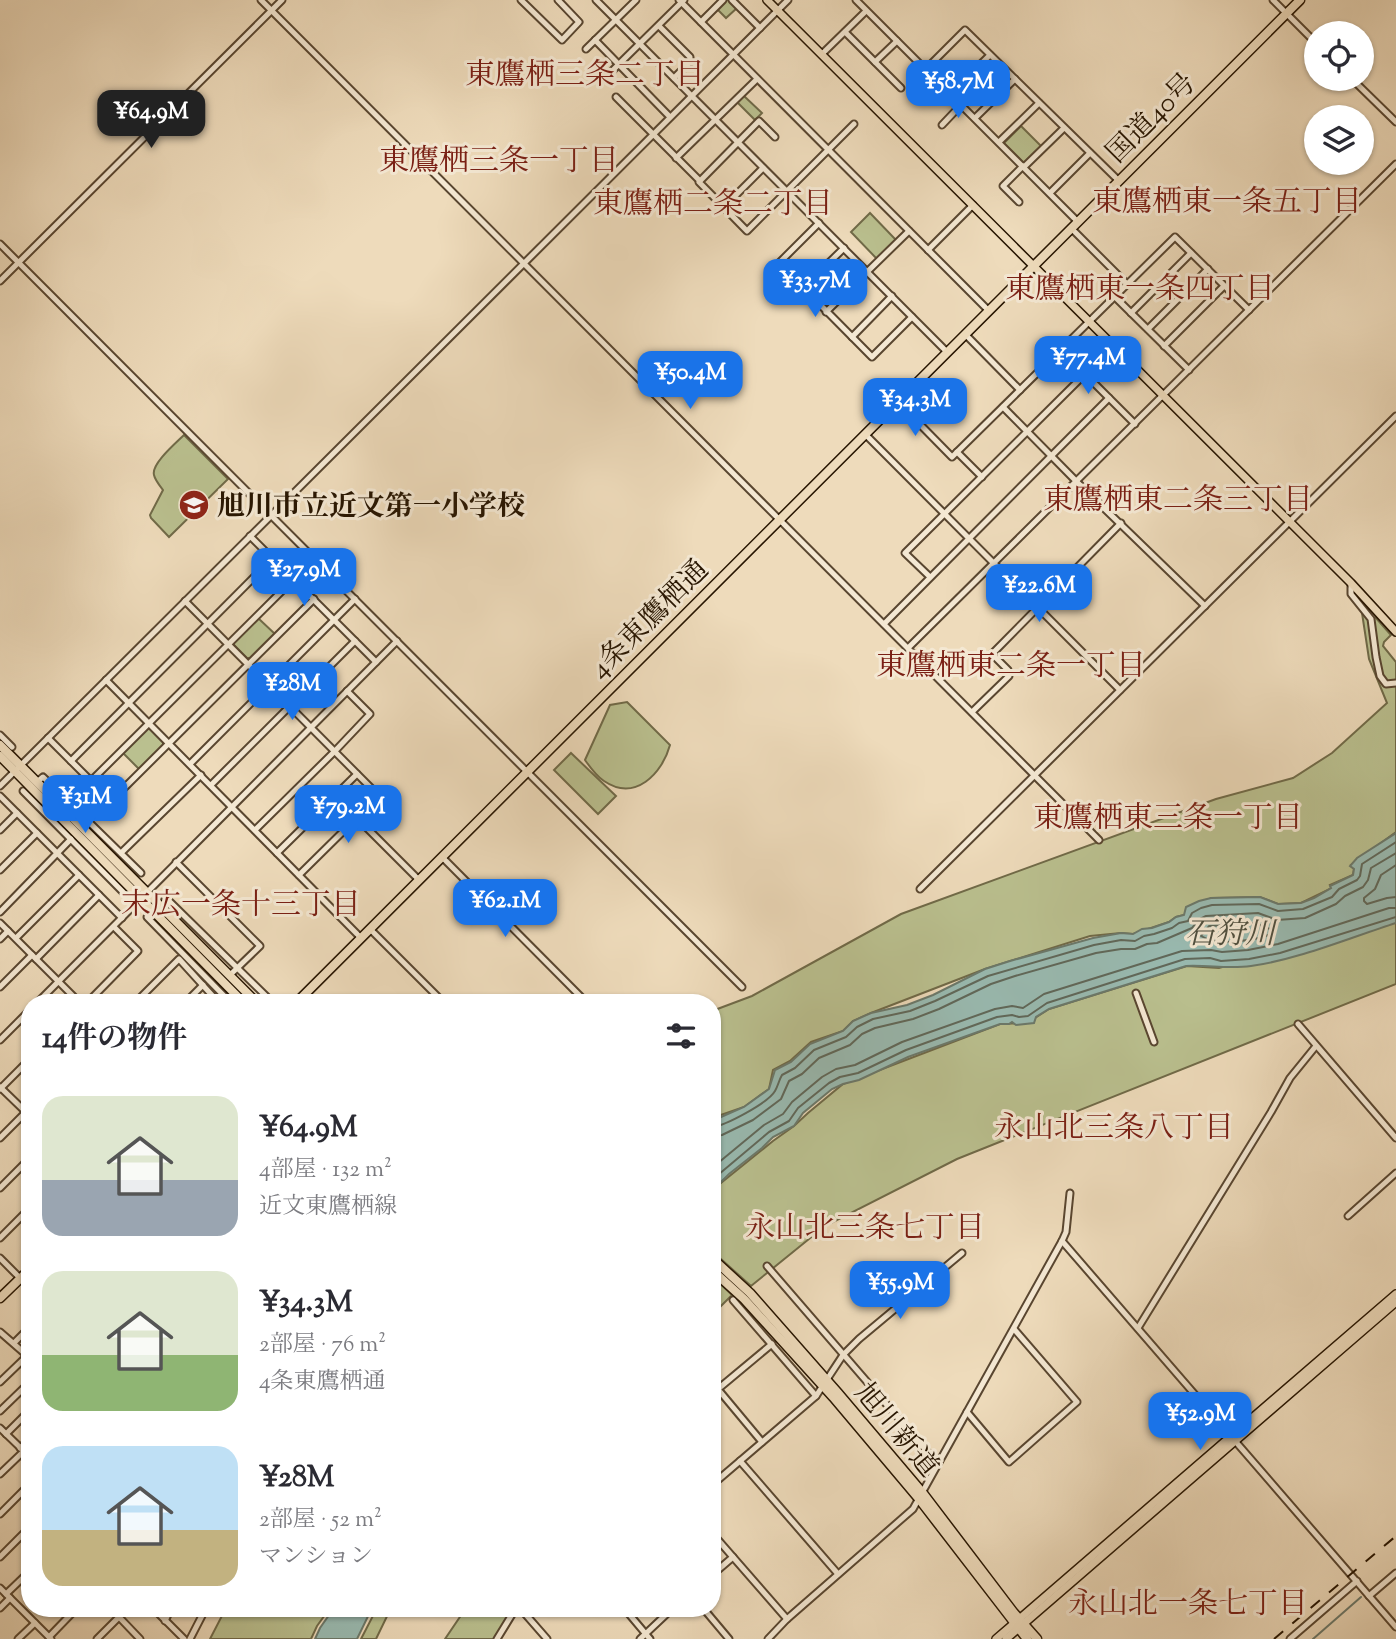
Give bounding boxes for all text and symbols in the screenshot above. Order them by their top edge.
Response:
map controls [1304,21,1374,175]
button: locate [1304,21,1374,91]
district label: 東鷹栖三条二丁目 [465,55,705,98]
pin: ¥58.7M [901,60,1015,120]
street label: 国道40号 [1098,65,1206,173]
text: ¥58.7M [922,66,994,99]
pin: ¥64.9M [94,90,208,150]
text: ¥64.9M [113,96,189,129]
button: layers [1304,105,1374,175]
district label: 東鷹栖三条一丁目 [379,141,619,184]
district label: 東鷹栖東一条五丁目 [1092,182,1362,225]
district label: 東鷹栖二条二丁目 [593,184,833,227]
pin: ¥33.7M [758,260,872,319]
text: ¥33.7M [779,265,851,298]
district label: 東鷹栖東一条四丁目 [1005,269,1275,312]
pin: ¥77.4M [1031,336,1145,396]
text: ¥77.4M [1050,342,1126,375]
pin: ¥50.4M [633,352,747,411]
text: ¥50.4M [654,357,726,390]
pin: ¥34.3M [858,378,972,438]
text: ¥34.3M [879,384,951,417]
district label: 東鷹栖東二条三丁目 [1043,480,1313,523]
school or university icon: 旭川市立近文第一小学校 [177,488,211,522]
place label: 旭川市立近文第一小学校 [217,488,525,528]
pin: ¥27.9M [247,548,361,608]
street label: 4条東鷹栖通 [581,551,719,689]
text: ¥27.9M [267,554,341,587]
pin: ¥22.6M [982,564,1096,624]
text: ¥22.6M [1002,570,1076,603]
district label: 東鷹栖東二条一丁目 [876,646,1146,689]
pin: ¥28M [251,662,333,722]
text: ¥28M [263,668,321,701]
pin: ¥31M [44,776,126,835]
text: ¥31M [58,781,112,814]
pin: ¥79.2M [291,786,405,845]
text: ¥79.2M [311,791,385,824]
district label: 東鷹栖東三条一丁目 [1033,798,1303,841]
pin: ¥62.1M [448,880,562,939]
district label: 末広一条十三丁目 [121,885,361,928]
text: ¥62.1M [469,885,541,918]
water label: 石狩川 [1185,914,1278,957]
icon: filters [662,1017,700,1055]
text: 14件の物件 [42,1018,187,1061]
text: ¥64.9M [259,1107,357,1150]
district label: 永山北三条八丁目 [994,1108,1234,1151]
icon: home [98,1124,182,1208]
text: 4部屋 · 132 m² [259,1154,392,1187]
text: 近文東鷹栖線 [259,1191,397,1224]
district label: 永山北三条七丁目 [745,1208,985,1251]
pin: ¥55.9M [843,1262,957,1321]
text: ¥55.9M [866,1267,934,1300]
text: ¥34.3M [259,1282,353,1325]
icon: home [98,1299,182,1383]
text: 2部屋 · 76 m² [259,1329,386,1362]
text: 4条東鷹栖通 [259,1366,386,1399]
street label: 旭川新道 [844,1375,947,1487]
pin: ¥52.9M [1143,1392,1257,1452]
text: ¥52.9M [1164,1398,1236,1431]
text: ¥28M [259,1457,334,1500]
icon: home [98,1474,182,1558]
text: 2部屋 · 52 m² [259,1504,382,1537]
text: マンション [259,1541,373,1574]
district label: 永山北一条七丁目 [1068,1584,1308,1627]

